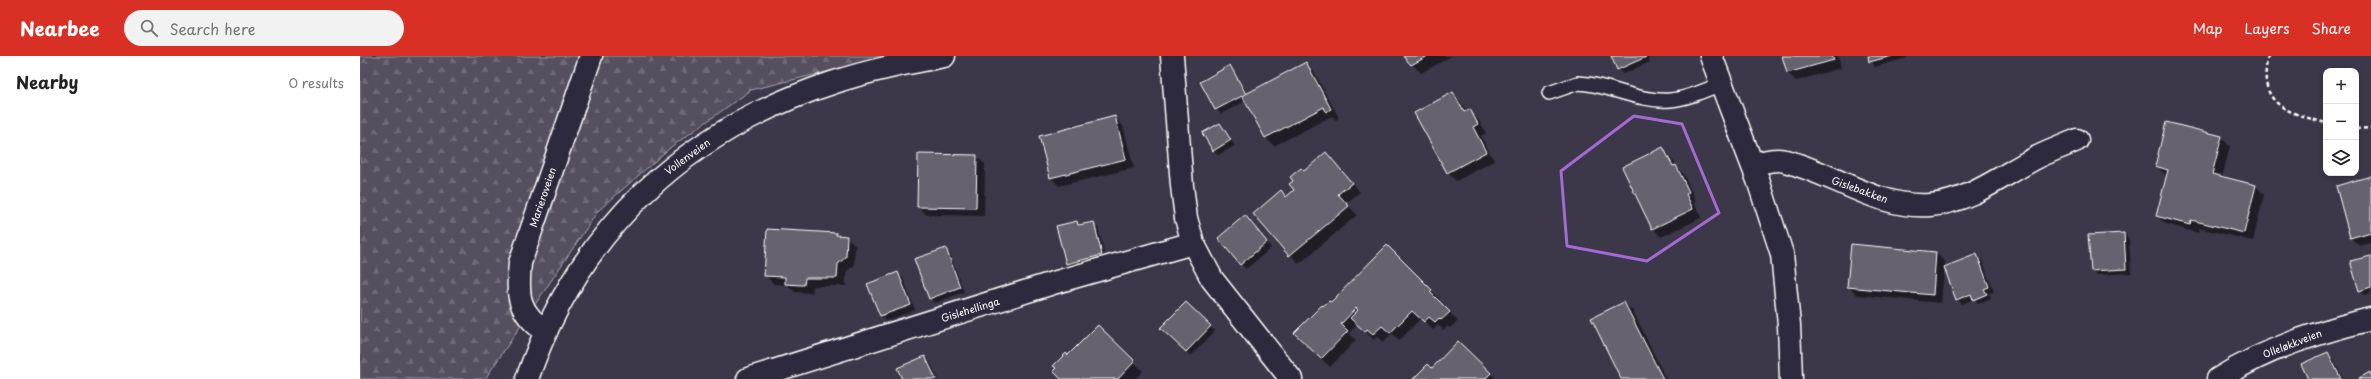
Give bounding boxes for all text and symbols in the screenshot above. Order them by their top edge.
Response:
search box [124,10,404,46]
text: Nearbee [20,14,100,42]
icon: search [138,17,160,39]
text: Search here [170,17,255,40]
text: Map [2193,18,2223,39]
text: Layers [2245,18,2290,39]
text: Share [2312,18,2351,39]
map controls [2323,68,2359,176]
button: + [2323,68,2359,104]
text: Nearby [16,69,78,95]
text: 0 results [289,73,344,92]
button: − [2323,104,2359,140]
street label: Vollenveien [661,134,713,178]
button: layers [2323,140,2359,176]
street label: Marieroveien [525,165,559,229]
street label: Gislebakken [1830,172,1890,206]
street label: Gislehellinga [939,293,1002,325]
street label: Olleløkkveien [2260,325,2324,361]

